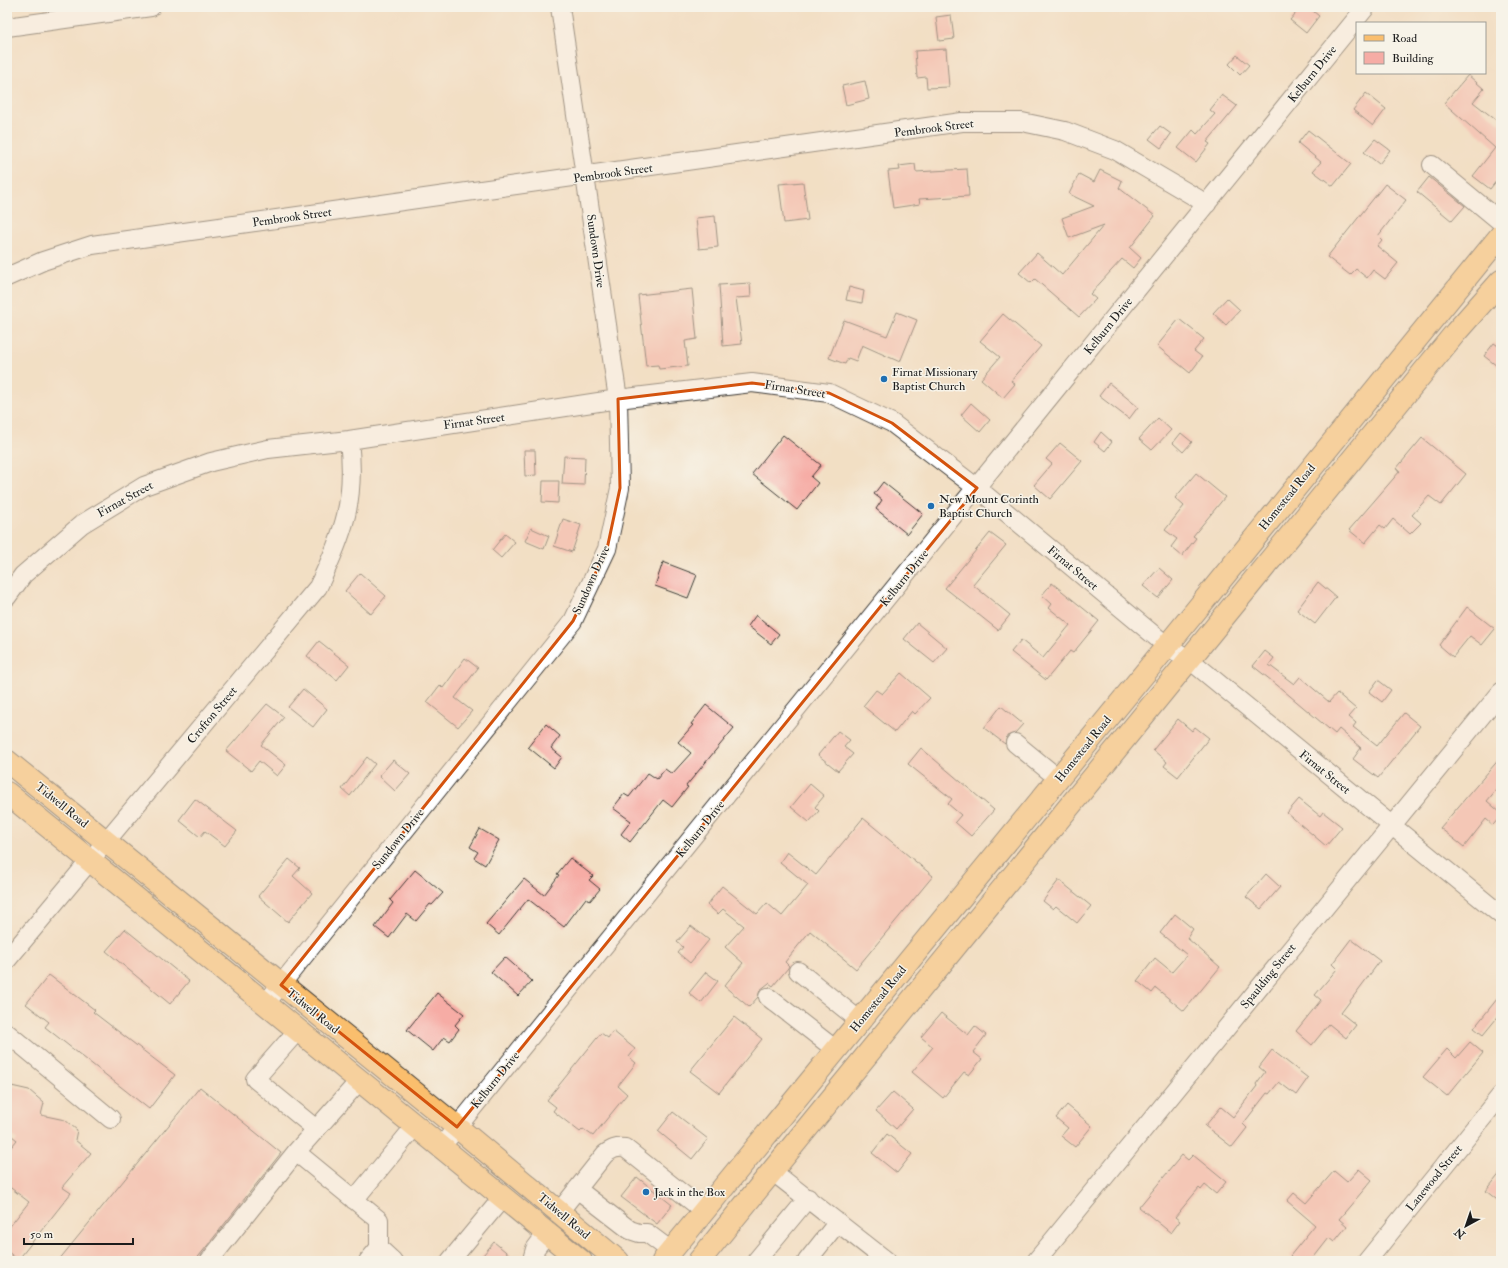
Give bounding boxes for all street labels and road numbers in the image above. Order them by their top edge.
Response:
street label: Kelburn Drive [1285,43,1340,106]
street label: Pembrook Street [893,116,975,141]
street label: Pembrook Street [572,160,654,186]
street label: Pembrook Street [251,204,333,230]
street label: Sundown Drive [583,213,608,289]
street label: Kelburn Drive [1081,295,1136,358]
street label: Firnat Street [763,377,827,402]
street label: Firnat Street [443,410,506,433]
street label: Homestead Road [1256,461,1319,534]
street label: Firnat Street [95,478,156,521]
street label: Sundown Drive [570,543,613,617]
street label: Firnat Street [1044,543,1101,594]
street label: Kelburn Drive [877,547,932,610]
street label: Crofton Street [184,684,241,747]
street label: Homestead Road [1052,713,1115,786]
street label: Firnat Street [1296,747,1353,798]
street label: Tidwell Road [32,779,91,831]
street label: Kelburn Drive [673,798,728,861]
street label: Sundown Drive [369,806,428,873]
street label: Spaulding Street [1238,941,1299,1012]
street label: Homestead Road [847,963,910,1036]
street label: Tidwell Road [283,985,342,1037]
street label: Kelburn Drive [468,1049,523,1112]
street label: Lanewood Street [1403,1142,1466,1215]
street label: Tidwell Road [534,1190,593,1243]

